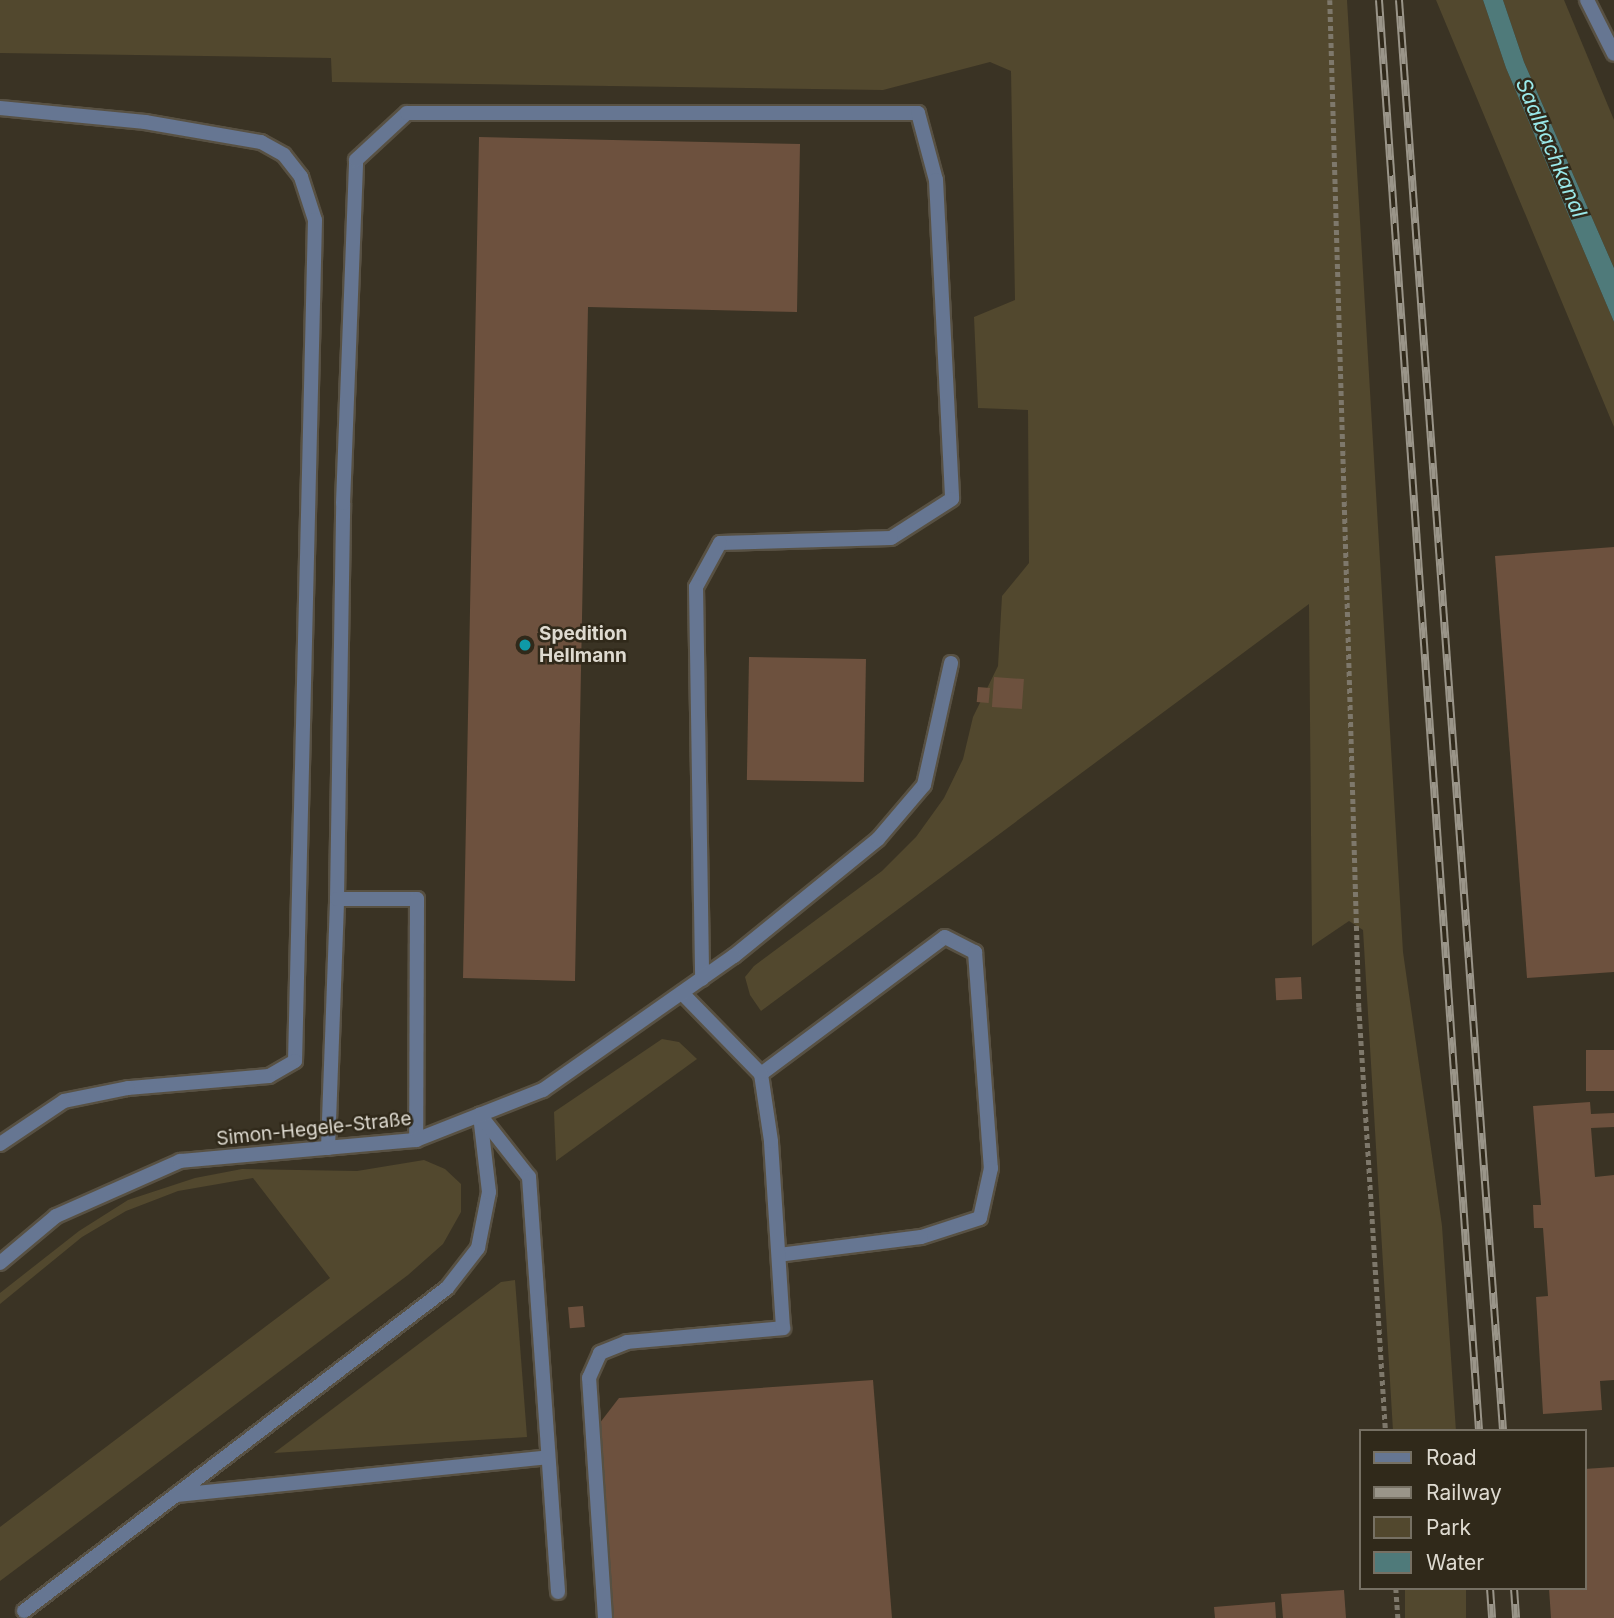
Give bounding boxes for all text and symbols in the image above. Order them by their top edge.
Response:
water label: Saalbachkanal [1510,75,1592,221]
place label: Spedition Hellmann [539,623,627,667]
marker: Spedition Hellmann [517,637,533,653]
street label: Simon-Hegele-Straße [215,1107,413,1151]
legend [1358,1429,1586,1590]
text: Road [1426,1445,1477,1470]
text: Railway [1426,1480,1502,1505]
text: Park [1426,1515,1471,1540]
text: Water [1426,1550,1484,1575]

